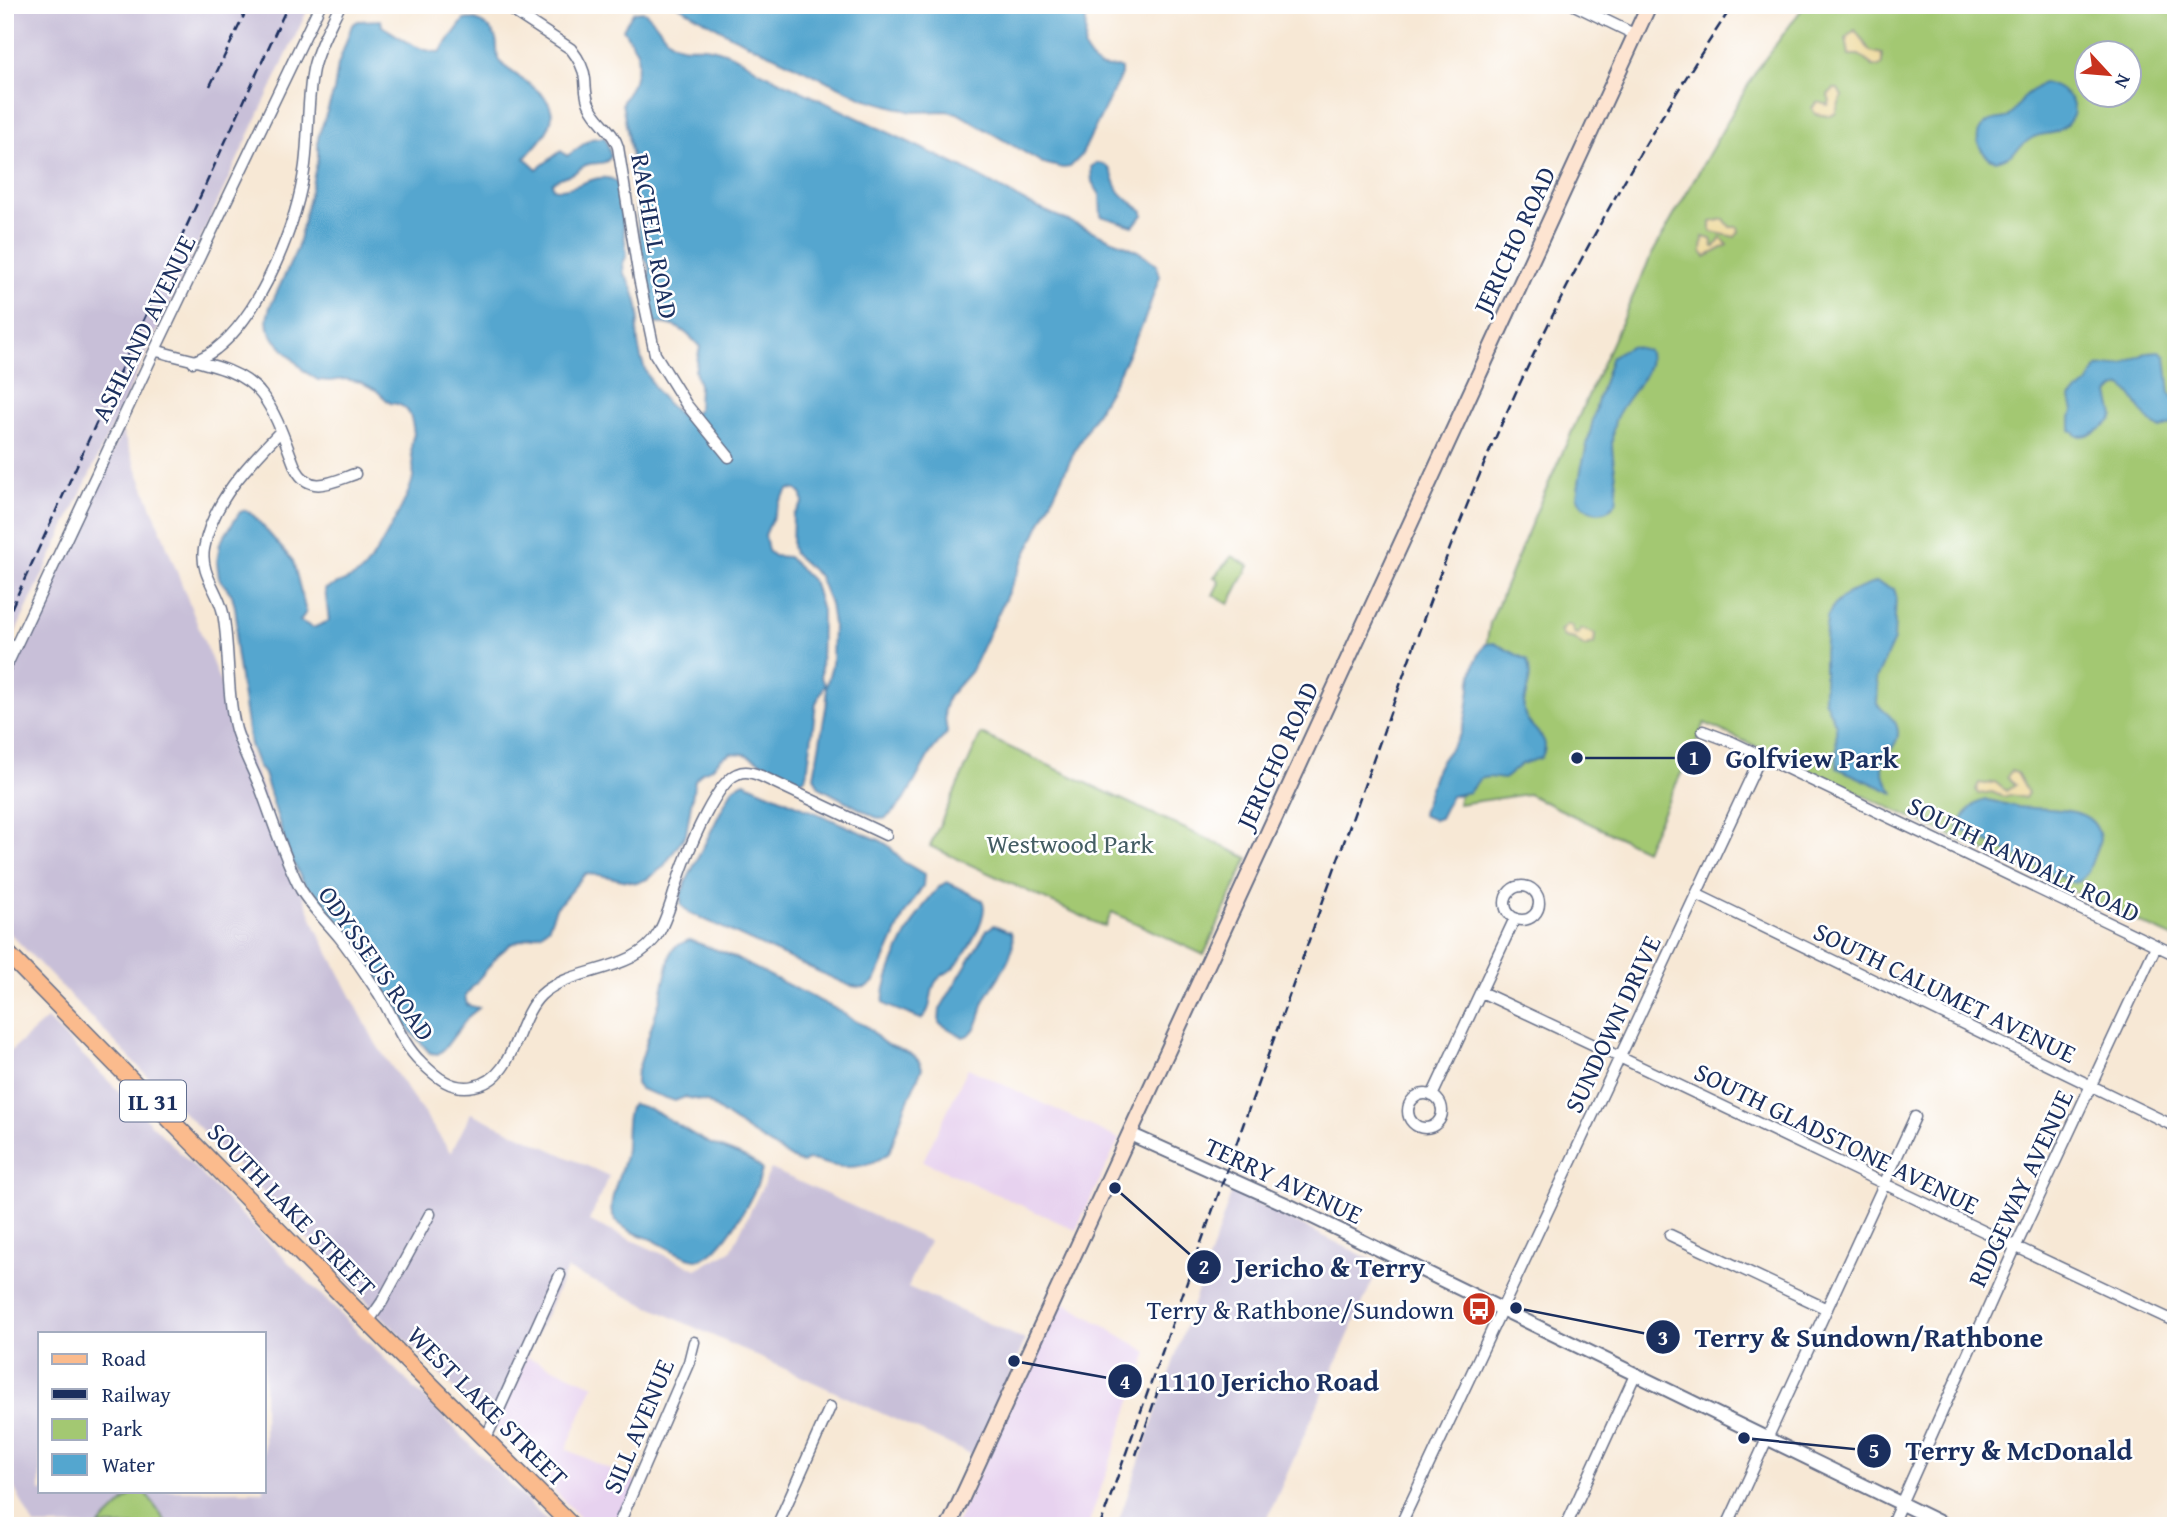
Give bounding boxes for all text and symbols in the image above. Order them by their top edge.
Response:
north arrow [2072,38,2142,108]
text: N [2108,70,2139,94]
street label: RACHELL ROAD [621,150,689,322]
street label: JERICHO ROAD [1462,160,1565,323]
street label: ASHLAND AVENUE [81,228,205,428]
street label: JERICHO ROAD [1225,675,1328,838]
callout: Golfview Park [1677,733,1913,782]
text: Golfview Park [1726,737,1900,778]
text: 1 [1689,742,1699,773]
street label: SOUTH RANDALL ROAD [1901,786,2147,932]
park label: Westwood Park [986,824,1154,863]
street label: ODYSSEUS ROAD [309,877,445,1049]
street label: SOUTH CALUMET AVENUE [1807,911,2083,1073]
street label: SUNDOWN DRIVE [1554,929,1670,1119]
street label: SOUTH GLADSTONE AVENUE [1688,1052,1986,1224]
road number: IL 31 [120,1080,186,1121]
street label: RIDGEWAY AVENUE [1957,1083,2083,1293]
street label: SOUTH LAKE STREET [198,1113,386,1305]
street label: TERRY AVENUE [1199,1126,1369,1234]
callout: Jericho & Terry [1186,1242,1439,1291]
text: Jericho & Terry [1231,1246,1426,1287]
text: 2 [1199,1251,1209,1282]
place label: Terry & Rathbone/Sundown [1147,1290,1454,1329]
bus stop icon: Terry & Rathbone/Sundown [1460,1290,1498,1328]
callout: Terry & Sundown/Rathbone [1645,1313,2057,1362]
text: Terry & Sundown/Rathbone [1695,1316,2043,1357]
street label: WEST LAKE STREET [399,1317,578,1496]
text: 3 [1658,1322,1668,1353]
legend [38,1332,266,1492]
text: Road [102,1343,147,1374]
street label: SILL AVENUE [592,1353,684,1499]
callout: 1110 Jericho Road [1108,1357,1393,1406]
text: 1110 Jericho Road [1157,1360,1380,1401]
text: 4 [1120,1366,1131,1397]
text: Railway [102,1379,171,1410]
text: Park [102,1413,143,1444]
callout: Terry & McDonald [1856,1426,2146,1475]
text: Terry & McDonald [1905,1429,2133,1470]
text: 5 [1869,1435,1879,1466]
text: Water [102,1449,155,1480]

